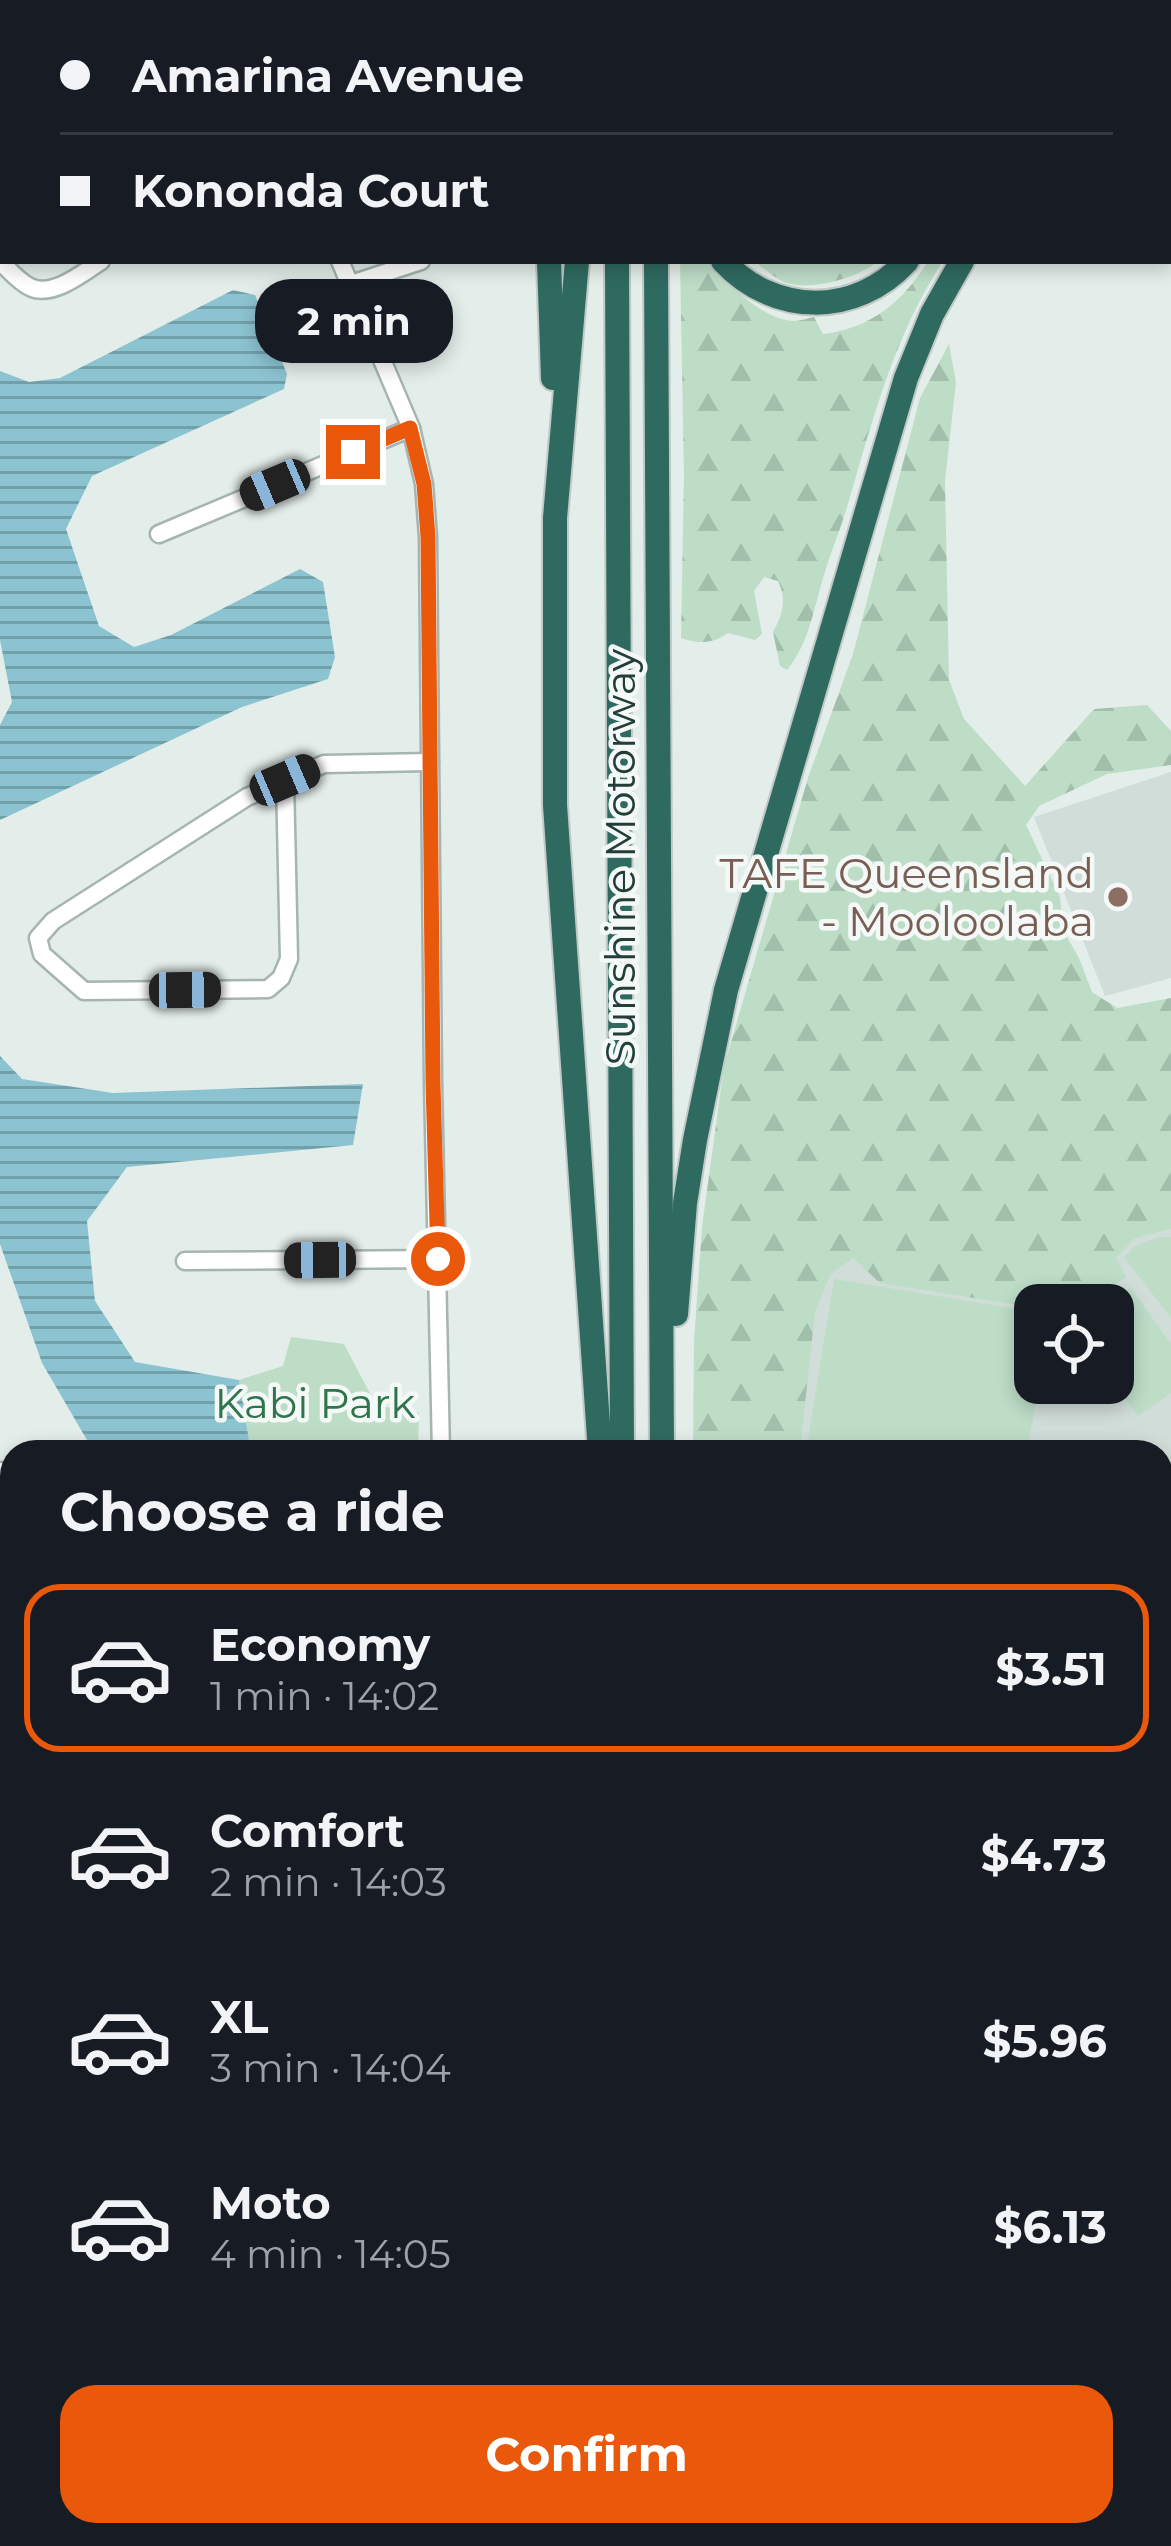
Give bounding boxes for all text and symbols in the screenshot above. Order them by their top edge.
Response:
text: Amarina Avenue [132,48,524,103]
text: Kononda Court [132,163,489,218]
callout: 2 min [254,278,452,362]
text: 2 min [297,297,411,345]
route end [326,425,380,479]
car [235,454,315,516]
street label: Sunshine Motorway [594,648,646,1065]
car [245,749,325,811]
place label: TAFE Queensland - Mooloolaba [720,847,1094,947]
marker: TAFE Queensland - Mooloolaba [1105,884,1131,910]
car [149,971,221,1009]
route start [411,1232,465,1286]
car [284,1241,356,1279]
map controls [1014,1284,1134,1404]
button: locate [1014,1284,1134,1404]
park label: Kabi Park [215,1377,415,1429]
text: Choose a ride [60,1479,445,1545]
icon: car [66,1614,174,1722]
text: Economy [210,1617,430,1672]
text: $3.51 [996,1641,1107,1696]
text: 1 min · 14:02 [210,1672,439,1720]
icon: car [66,1800,174,1908]
text: Comfort [210,1803,405,1858]
text: $4.73 [981,1827,1107,1882]
text: 2 min · 14:03 [210,1858,447,1906]
icon: car [66,1986,174,2094]
text: XL [210,1989,268,2044]
text: $5.96 [982,2013,1107,2068]
text: 3 min · 14:04 [210,2044,451,2092]
icon: car [66,2172,174,2280]
text: Moto [210,2175,331,2230]
text: $6.13 [994,2199,1107,2254]
text: 4 min · 14:05 [210,2230,451,2278]
button: Confirm [60,2385,1113,2523]

